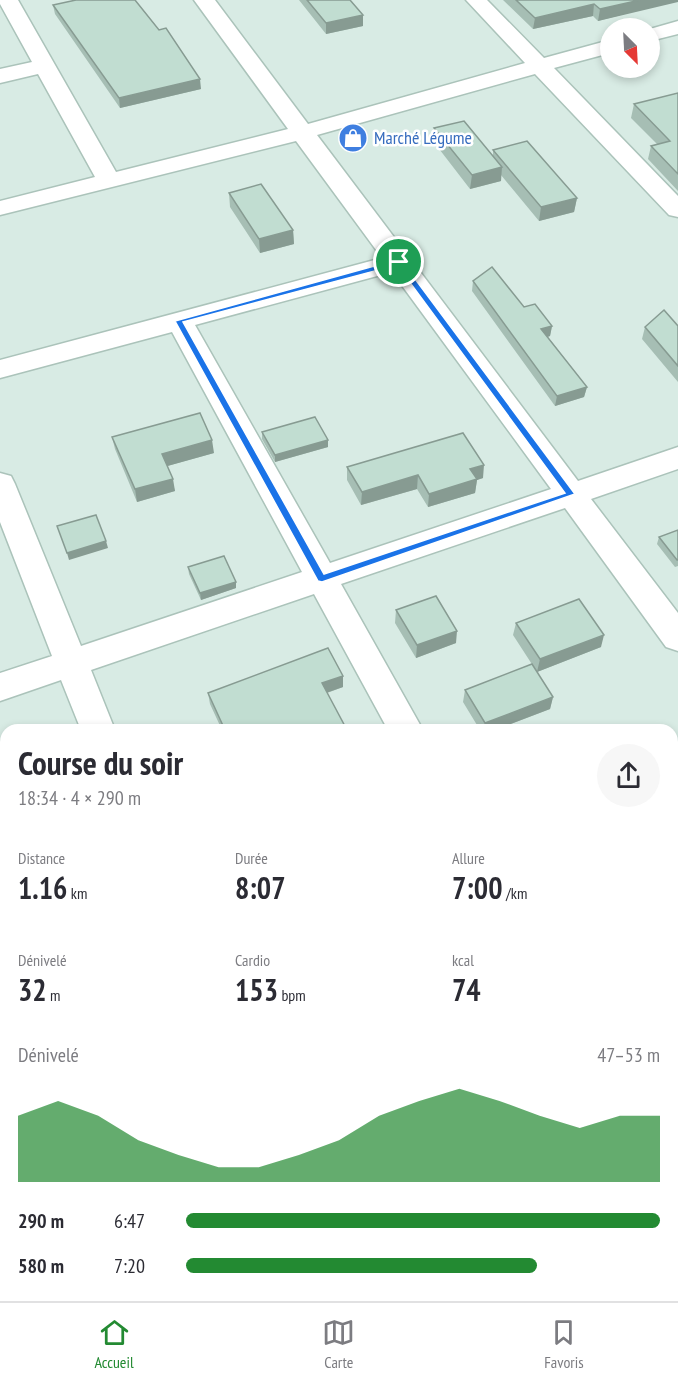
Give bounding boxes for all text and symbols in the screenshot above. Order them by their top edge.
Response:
north arrow [600,18,660,78]
map controls [600,18,660,78]
shop icon: Marché Légume [337,122,369,154]
place label: Marché Légume [374,126,472,149]
pin [373,236,424,287]
icon: arrive [382,245,415,278]
text: Course du soir [18,741,183,784]
button: share [597,744,660,807]
text: 18:34 · 4 × 290 m [18,785,141,811]
text: Distance [18,848,65,868]
text: Durée [235,848,268,868]
text: Allure [452,848,485,868]
text: 1.16 [18,868,67,907]
text: 8:07 [235,868,286,907]
text: 7:00 [452,868,503,907]
text: km [67,883,87,903]
text: /km [503,883,527,903]
text: Dénivelé [18,950,67,970]
text: Cardio [235,950,270,970]
text: kcal [452,950,474,970]
text: 32 [18,970,47,1009]
text: 153 [235,970,278,1009]
text: 74 [452,970,481,1009]
text: m [47,985,61,1005]
text: bpm [278,985,306,1005]
text: Dénivelé [18,1042,79,1068]
text: 47–53 m [597,1042,660,1068]
text: 290 m [18,1208,64,1234]
text: 6:47 [114,1208,145,1234]
text: 580 m [18,1253,64,1279]
text: 7:20 [114,1253,145,1279]
tab: Accueil [94,1316,134,1372]
tab: Carte [322,1316,355,1372]
tab: Favoris [544,1316,584,1372]

